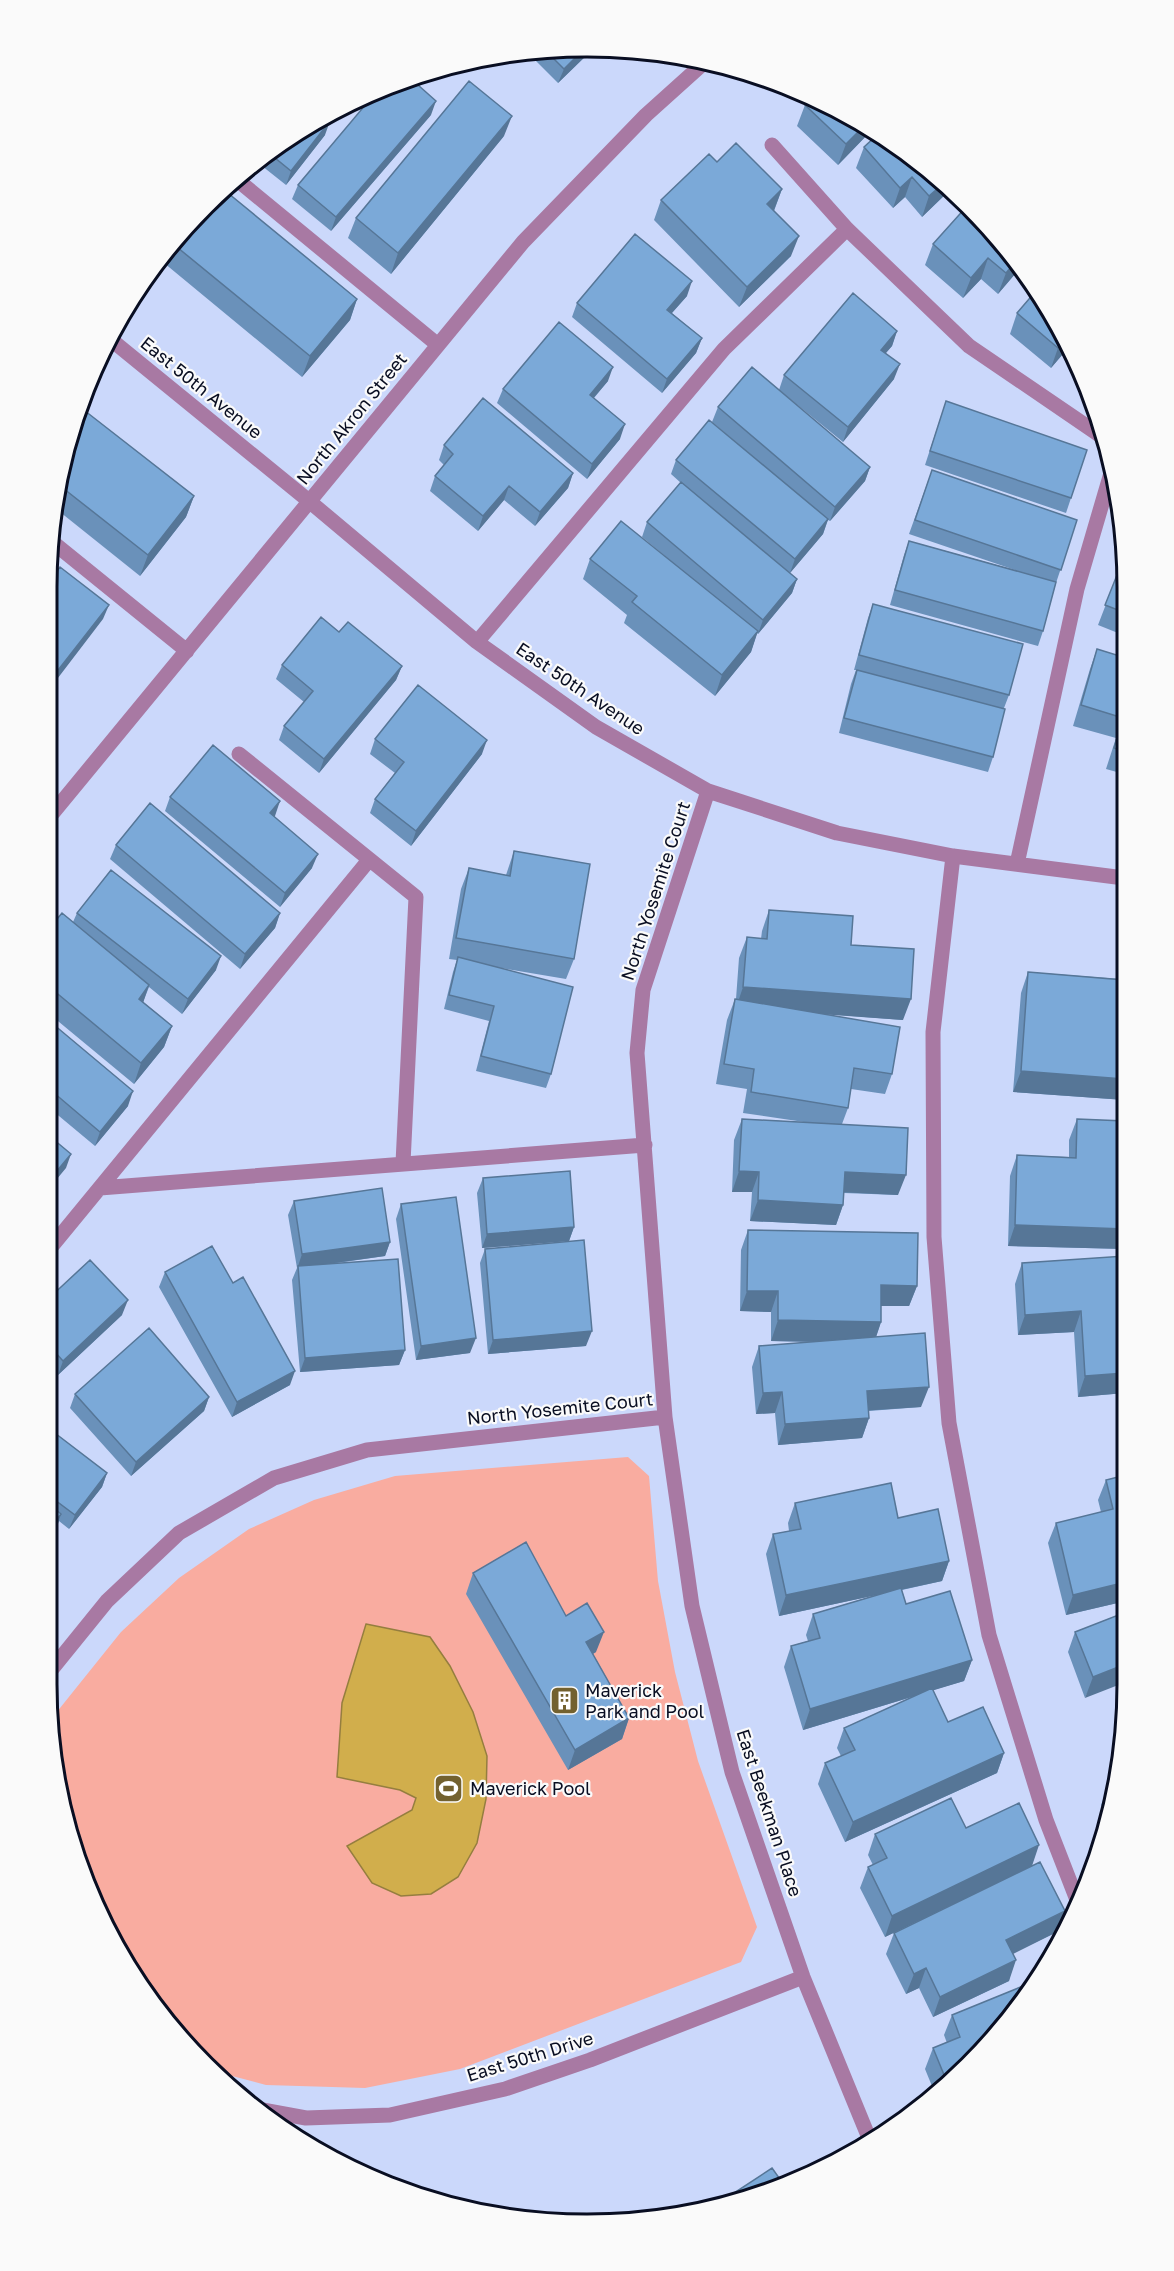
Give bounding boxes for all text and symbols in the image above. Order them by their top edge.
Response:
street label: East 50th Avenue [136,331,267,443]
street label: North Akron Street [291,348,411,489]
street label: East 50th Avenue [512,637,649,739]
street label: North Yosemite Court [616,798,694,983]
street label: North Yosemite Court [466,1387,654,1429]
place label: Maverick Park and Pool [585,1679,704,1722]
building icon: Maverick Park and Pool [548,1685,580,1717]
street label: East Beekman Place [732,1726,807,1899]
sports icon: Maverick Pool [433,1773,465,1805]
place label: Maverick Pool [470,1777,591,1799]
street label: East 50th Drive [464,2026,596,2086]

